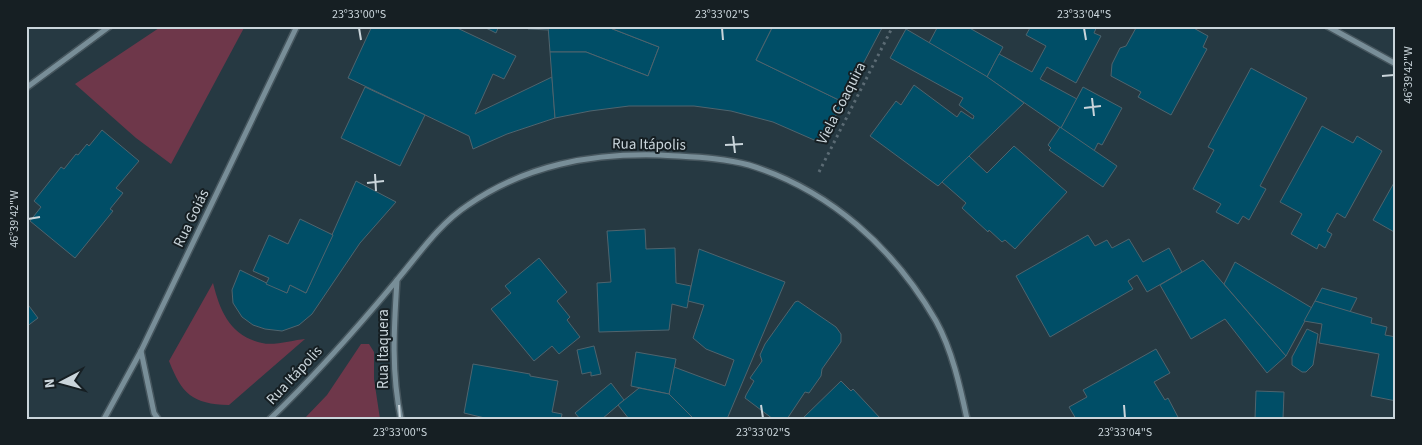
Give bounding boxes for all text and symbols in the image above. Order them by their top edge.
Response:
text: 23°33'00"S [332,6,386,23]
text: 23°33'02"S [695,6,749,23]
text: 23°33'04"S [1057,6,1111,23]
text: 46°39'42"W [1400,46,1417,104]
street label: Viela Coaquira [812,58,871,148]
street label: Rua Itápolis [612,133,686,156]
street label: Rua Goiás [168,186,215,251]
text: 46°39'42"W [6,190,23,248]
street label: Rua Itaquera [373,309,394,389]
street label: Rua Itápolis [262,341,327,409]
north arrow [38,358,88,408]
text: N [40,378,60,389]
text: 23°33'00"S [373,424,427,441]
text: 23°33'02"S [736,424,790,441]
text: 23°33'04"S [1098,424,1152,441]

